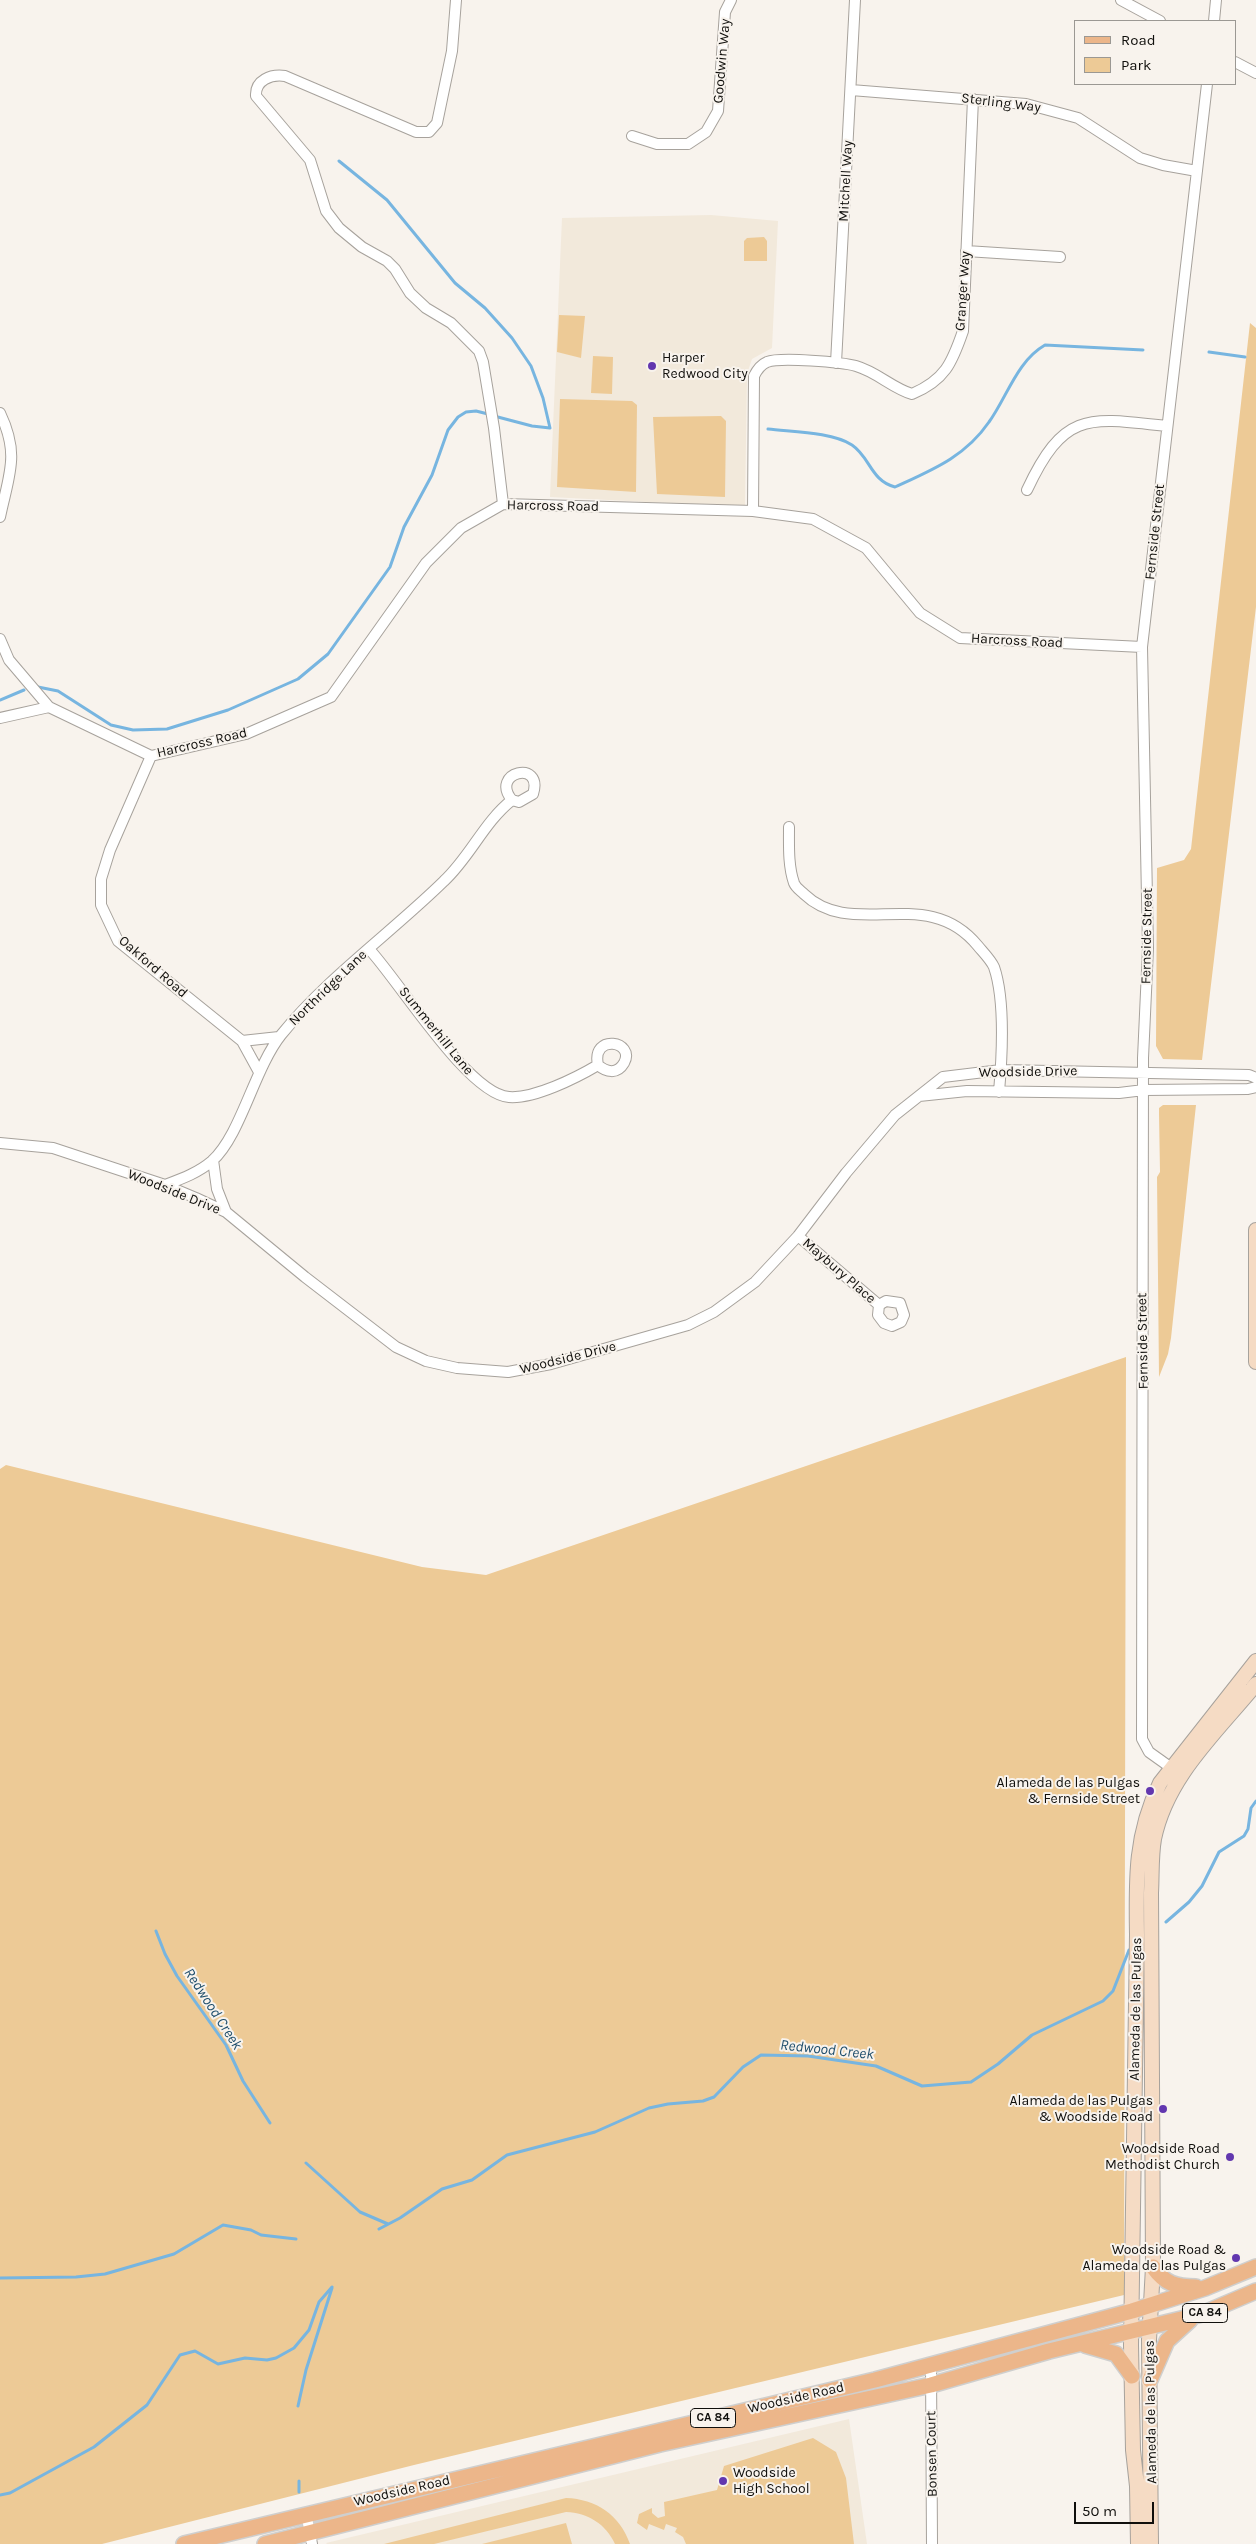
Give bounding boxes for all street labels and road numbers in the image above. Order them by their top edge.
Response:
street label: Goodwin Way [710,18,734,104]
street label: Sterling Way [960,90,1042,116]
street label: Mitchell Way [835,140,857,222]
street label: Granger Way [952,251,974,331]
street label: Fernside Street [1142,483,1168,581]
street label: Harcross Road [507,497,599,515]
street label: Harcross Road [970,630,1064,652]
street label: Harcross Road [155,724,249,762]
street label: Fernside Street [1138,888,1156,984]
street label: Oakford Road [115,933,191,1001]
street label: Northridge Lane [286,947,370,1029]
street label: Summerhill Lane [395,983,477,1079]
street label: Woodside Drive [979,1063,1077,1081]
street label: Woodside Drive [125,1166,223,1218]
street label: Maybury Place [799,1235,879,1307]
street label: Fernside Street [1134,1293,1152,1389]
street label: Woodside Drive [518,1338,618,1378]
street label: Alameda de las Pulgas [1126,1937,1146,2081]
road number: CA 84 [1182,2304,1228,2322]
street label: Alameda de las Pulgas [1141,2340,1161,2484]
street label: Woodside Road [746,2379,846,2417]
road number: CA 84 [690,2408,736,2428]
street label: Bonsen Court [923,2411,941,2497]
street label: Woodside Road [352,2472,452,2510]

